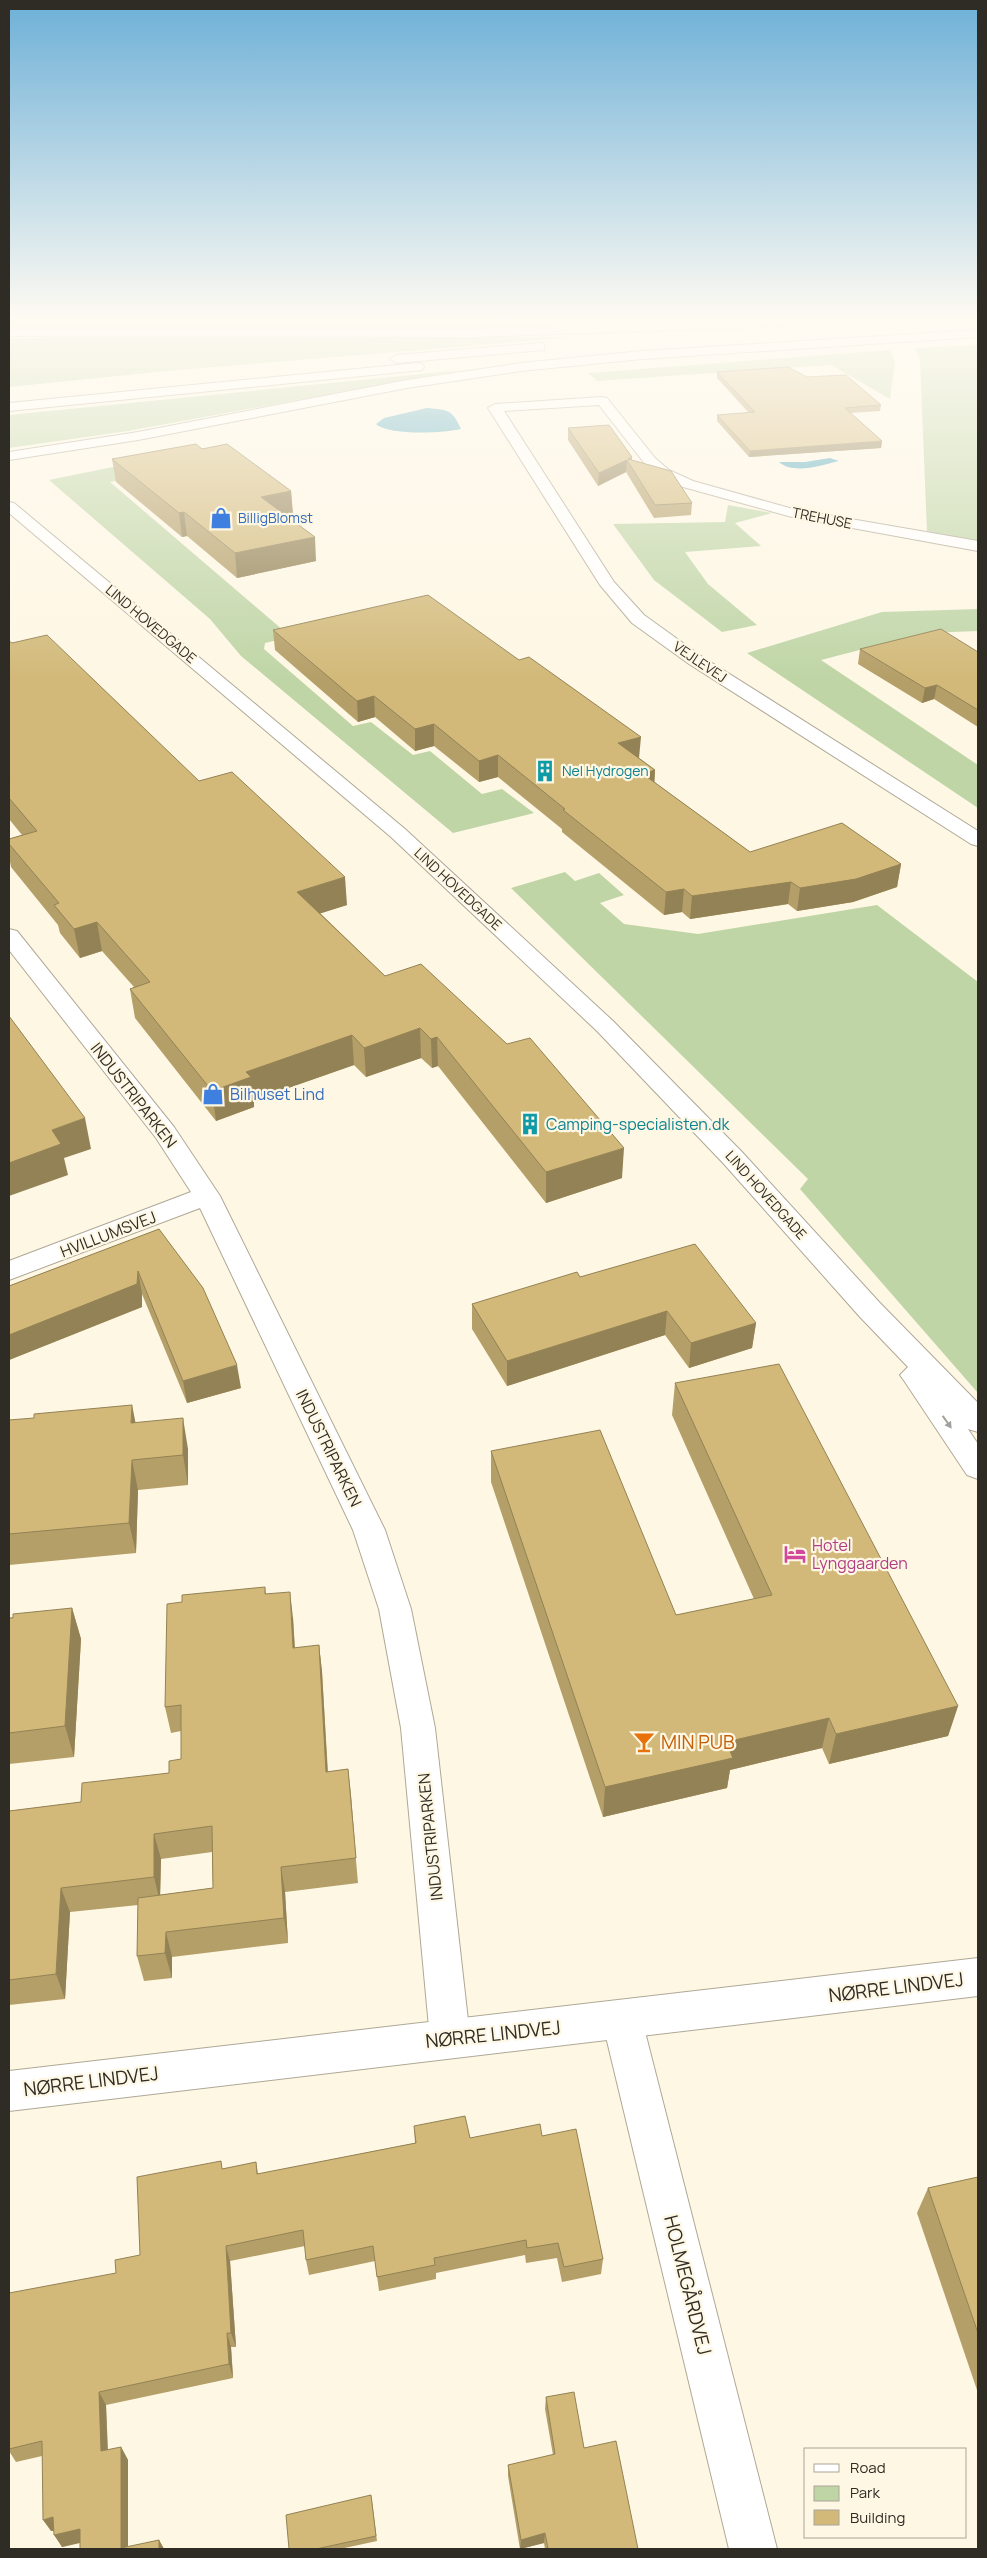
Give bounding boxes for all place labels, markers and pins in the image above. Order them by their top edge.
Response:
shop icon: BilligBlomst [208,505,234,531]
place label: BilligBlomst [238,508,313,527]
building icon: Nel Hydrogen [532,758,558,784]
place label: Nel Hydrogen [562,761,649,780]
shop icon: Bilhuset Lind [200,1081,226,1107]
place label: Bilhuset Lind [230,1083,324,1105]
building icon: Camping-specialisten.dk [517,1111,543,1137]
place label: Camping-specialisten.dk [546,1113,730,1135]
place label: Hotel Lynggaarden [812,1534,908,1574]
hotel icon: Hotel Lynggaarden [782,1541,808,1567]
bar icon: MIN PUB [631,1729,657,1755]
place label: MIN PUB [661,1729,735,1755]

